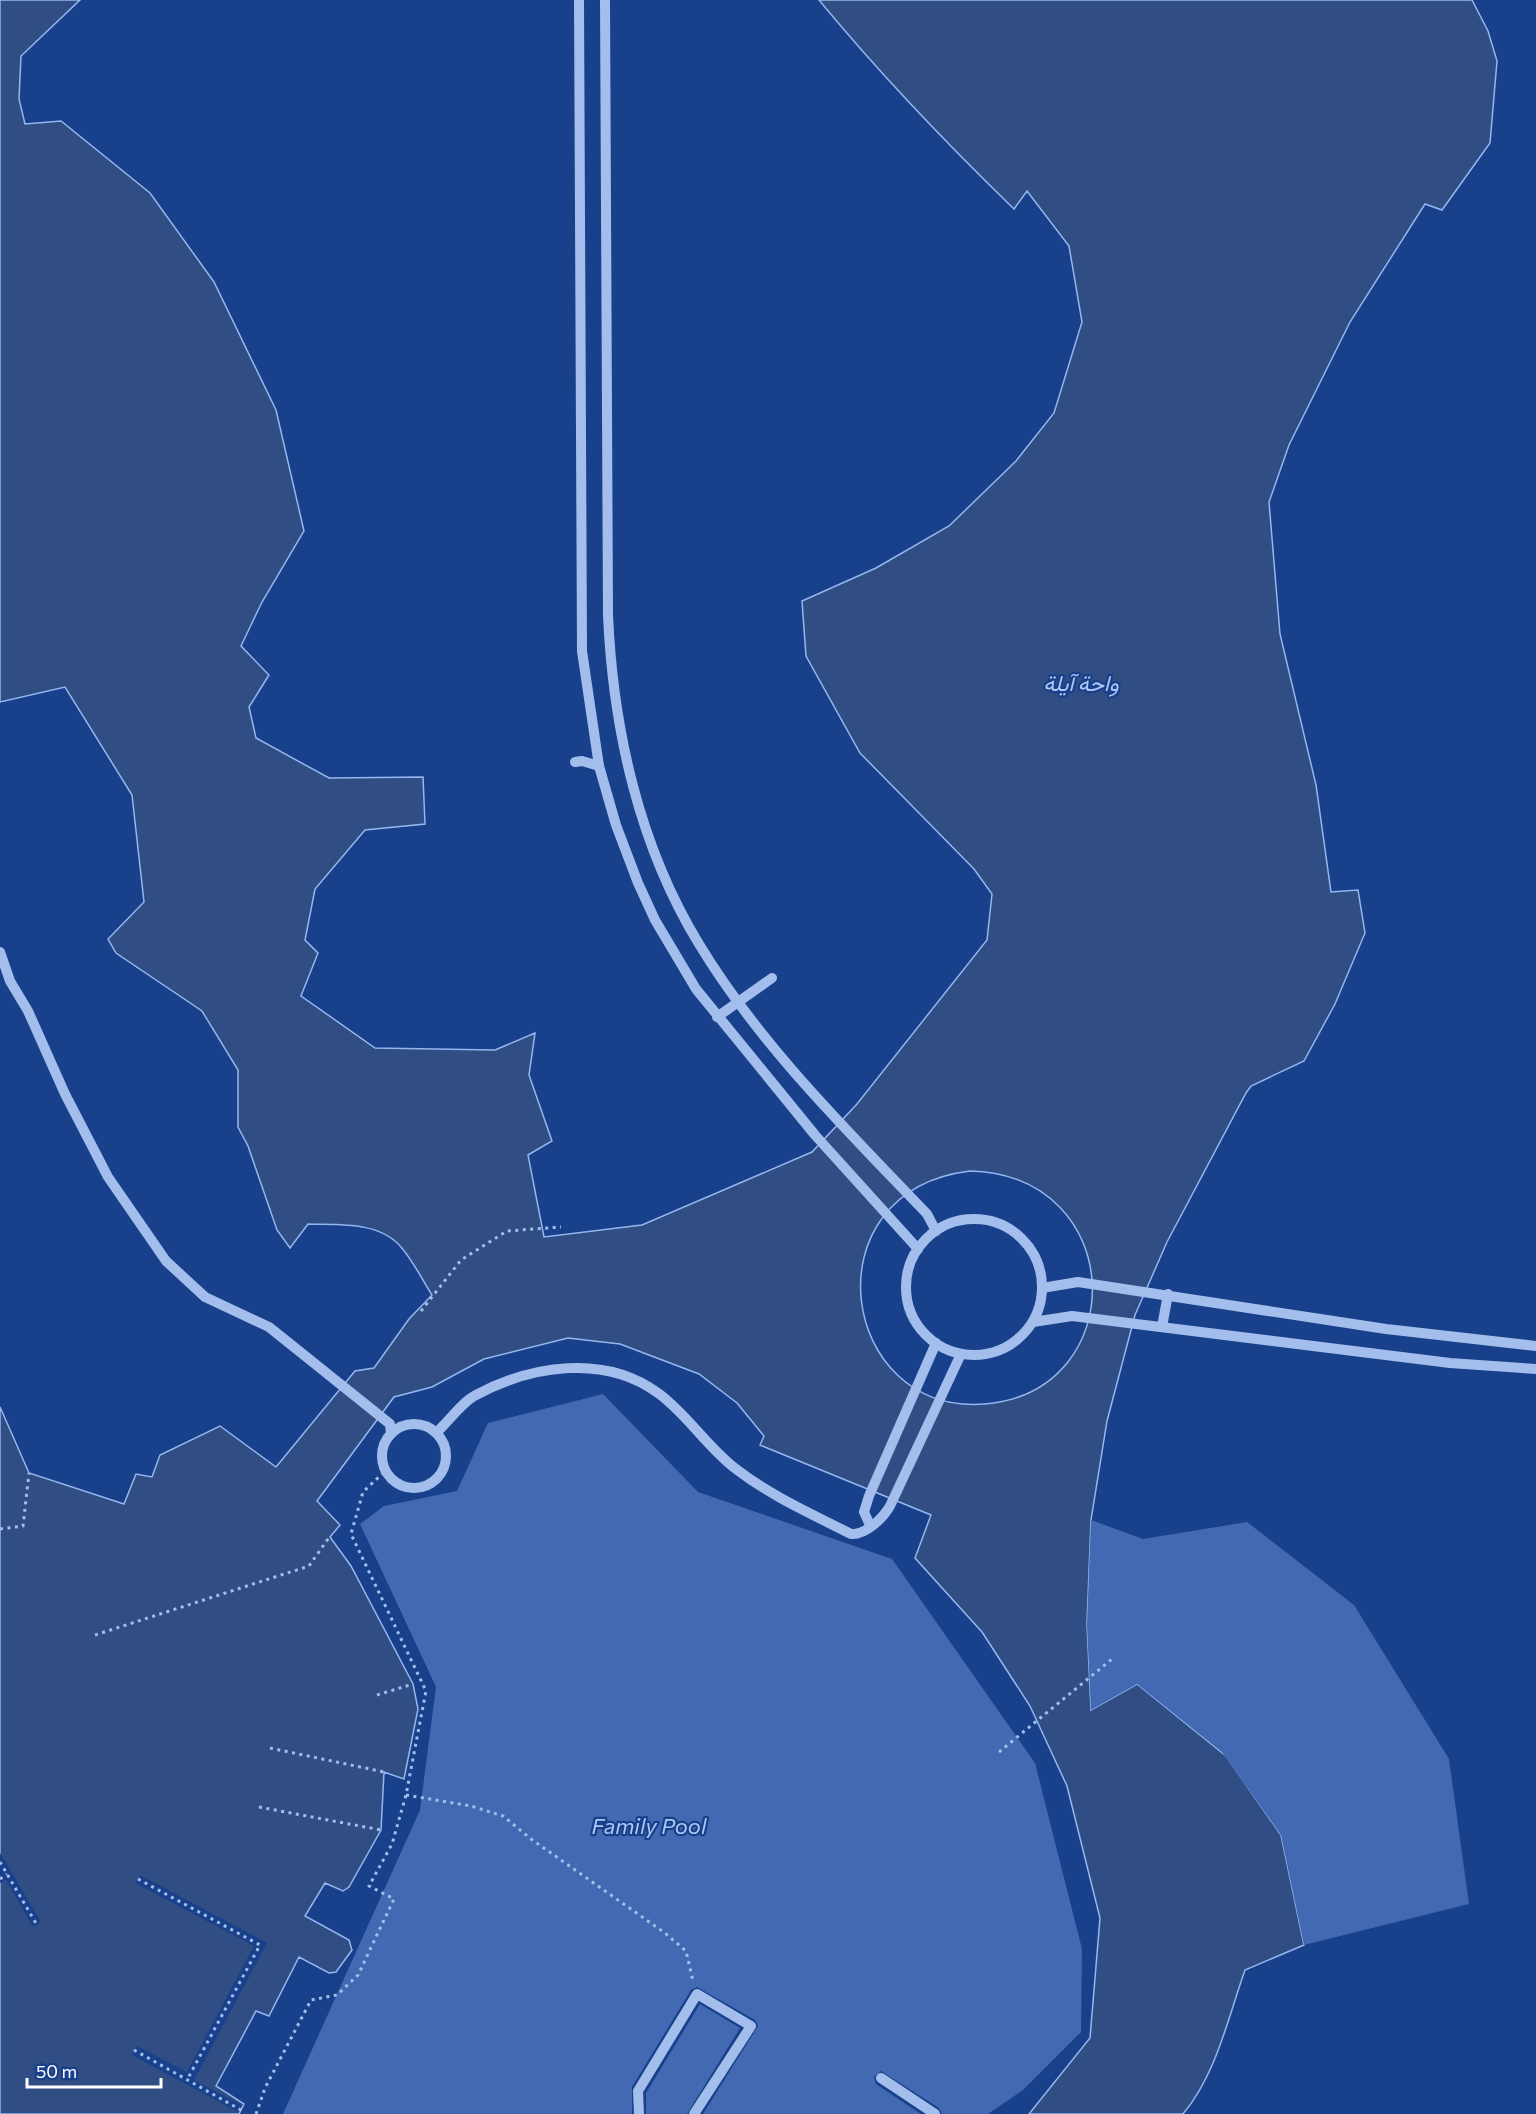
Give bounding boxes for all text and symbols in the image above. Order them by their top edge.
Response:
water label: واحة آيلة [1043,669,1119,697]
water label: Family Pool [591,1812,707,1839]
scale bar [27,2051,160,2089]
text: 50 m [36,2060,77,2082]

